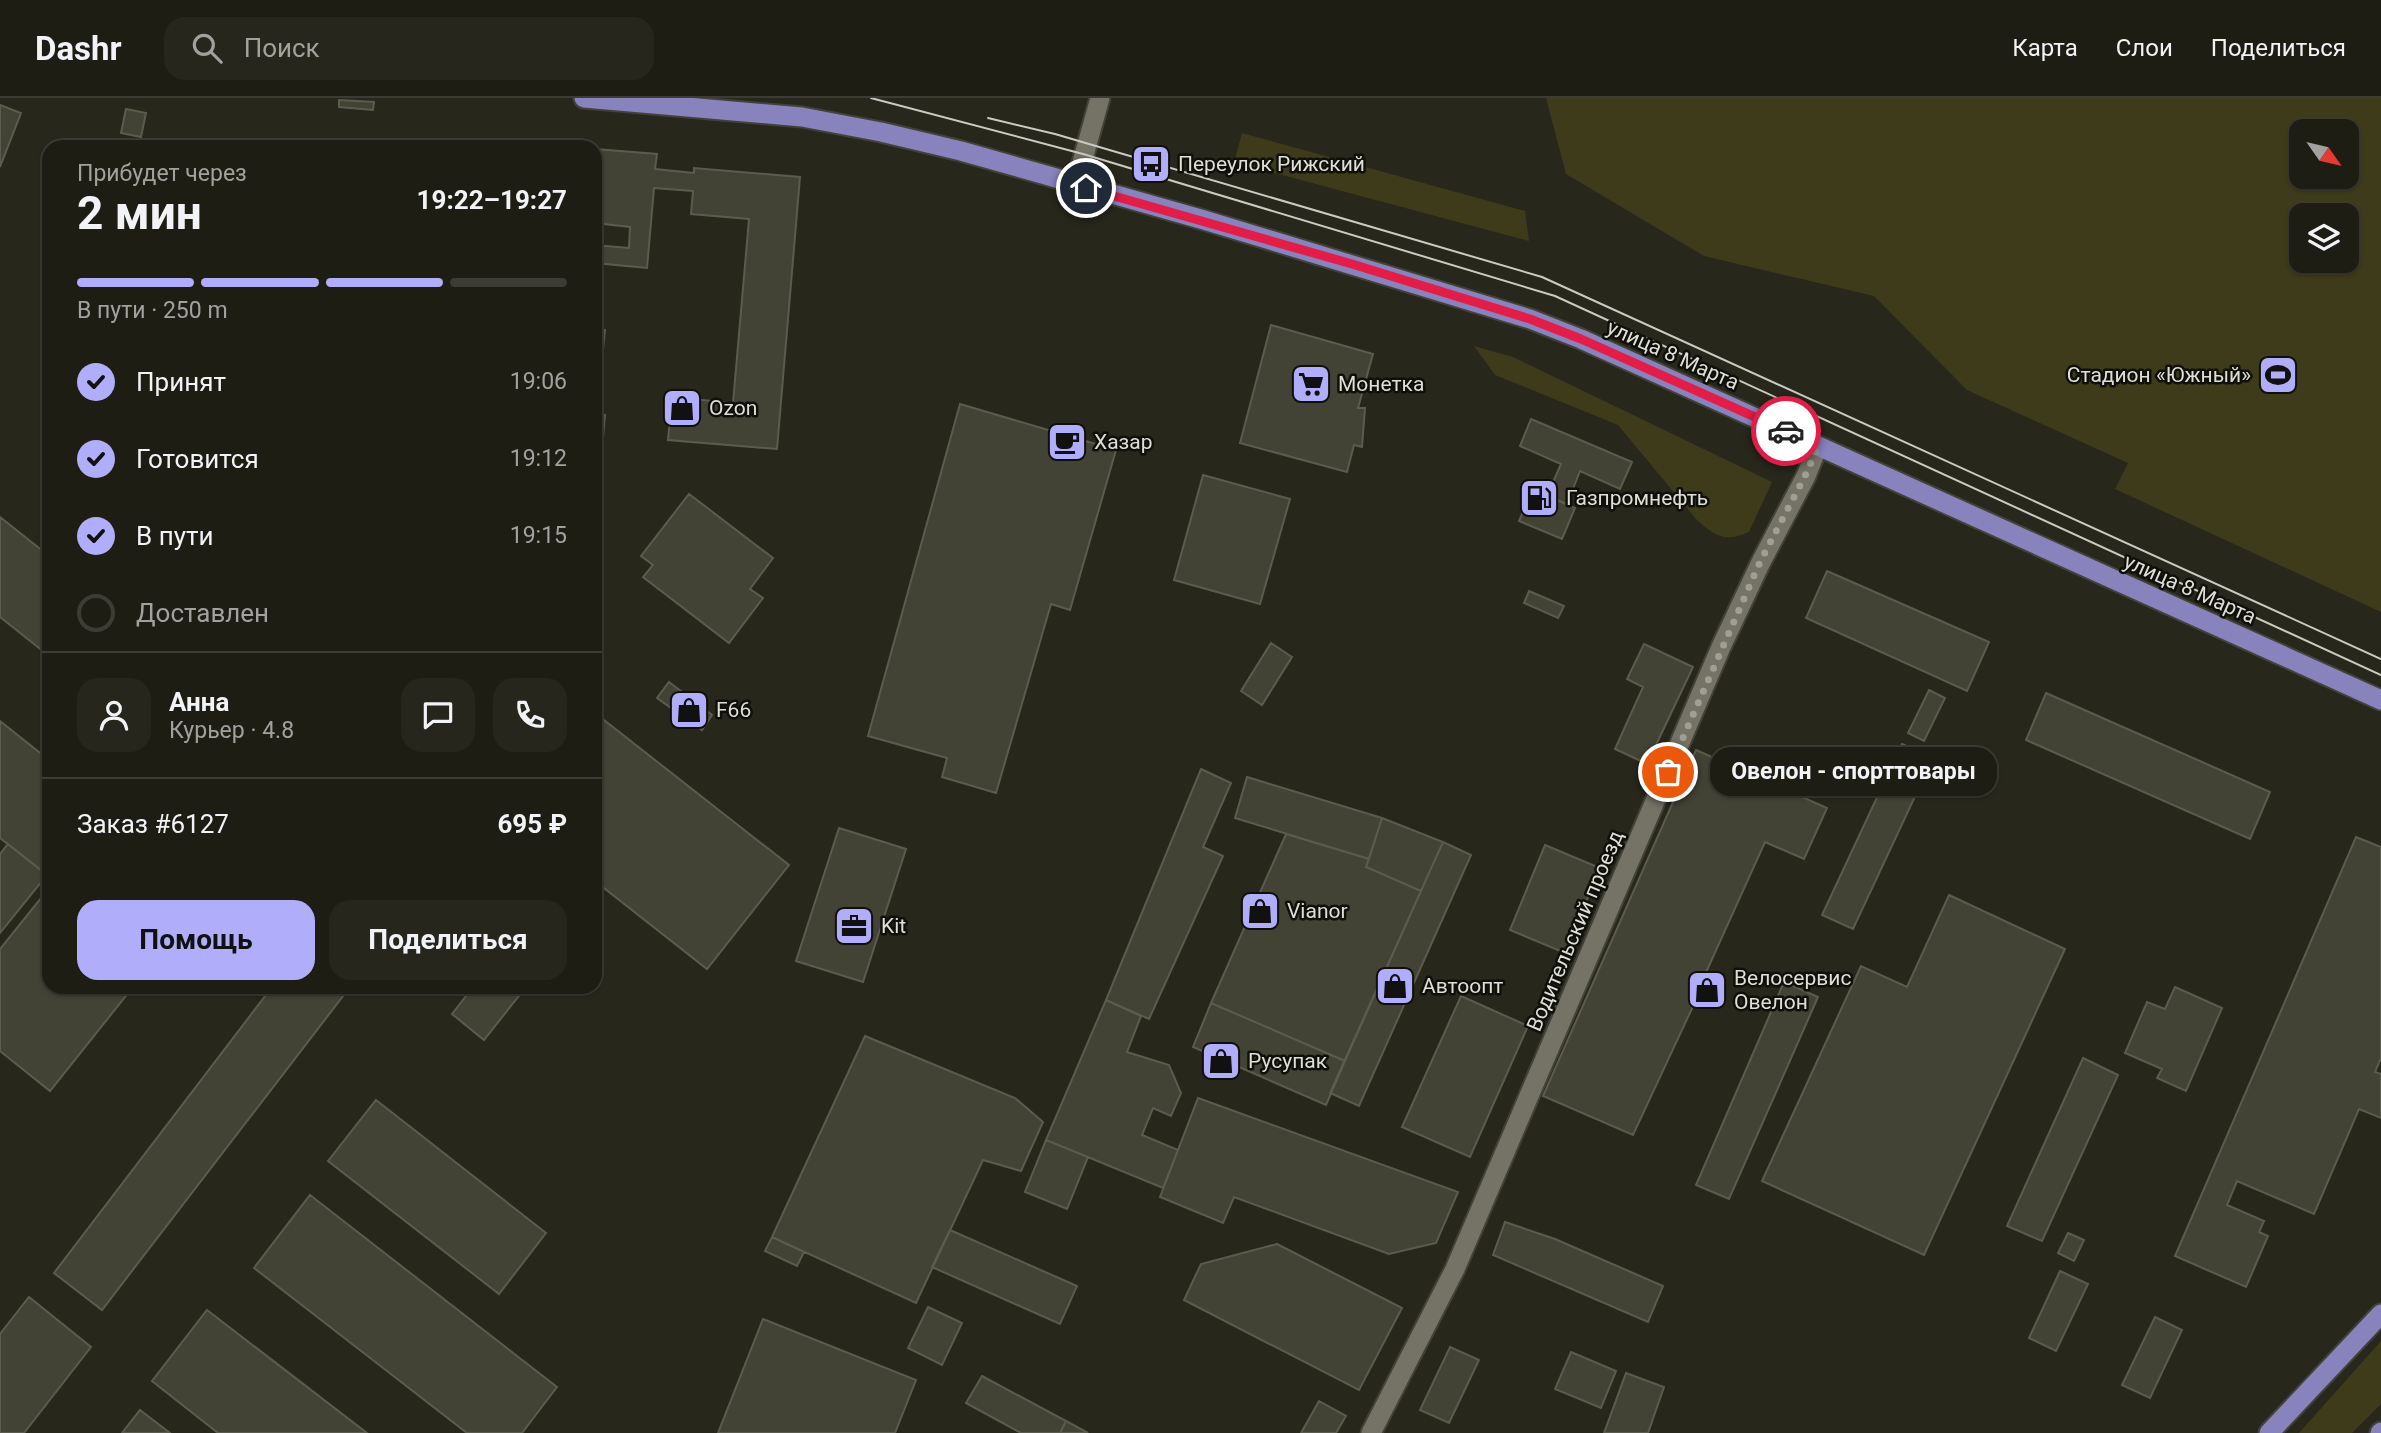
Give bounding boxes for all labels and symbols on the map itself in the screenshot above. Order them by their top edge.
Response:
north arrow [2289,119,2359,189]
bus stop icon: Переулок Рижский [1130,143,1172,185]
place label: Переулок Рижский [1178,152,1365,176]
pin [1056,158,1116,218]
street label: улица 8 Марта [1603,315,1743,395]
sports icon: Стадион «Южный» [2257,354,2299,396]
supermarket icon: Монетка [1290,363,1332,405]
place label: Стадион «Южный» [2067,363,2251,387]
place label: Монетка [1338,372,1424,396]
shop icon: Ozon [661,387,703,429]
place label: Ozon [709,396,757,420]
courier [1751,396,1821,466]
cafe icon: Хазар [1046,421,1088,463]
place label: Хазар [1094,430,1152,454]
fuel station icon: Газпромнефть [1518,477,1560,519]
place label: Газпромнефть [1566,486,1708,510]
street label: улица 8 Марта [2120,549,2260,629]
shop icon: F66 [668,689,710,731]
place label: F66 [716,698,751,722]
pin [1638,742,1698,802]
callout: Овелон - спорттовары [1710,748,1997,796]
street label: Водительский проезд [1522,827,1628,1035]
shop icon: Vianor [1239,890,1281,932]
place label: Vianor [1287,899,1348,923]
office icon: Kit [833,905,875,947]
place label: Kit [881,914,906,938]
shop icon: Автоопт [1374,965,1416,1007]
place label: Велосервис Овелон [1734,966,1851,1014]
shop icon: Велосервис Овелон [1686,969,1728,1011]
place label: Автоопт [1422,974,1503,998]
shop icon: Русупак [1200,1040,1242,1082]
place label: Русупак [1248,1049,1328,1073]

